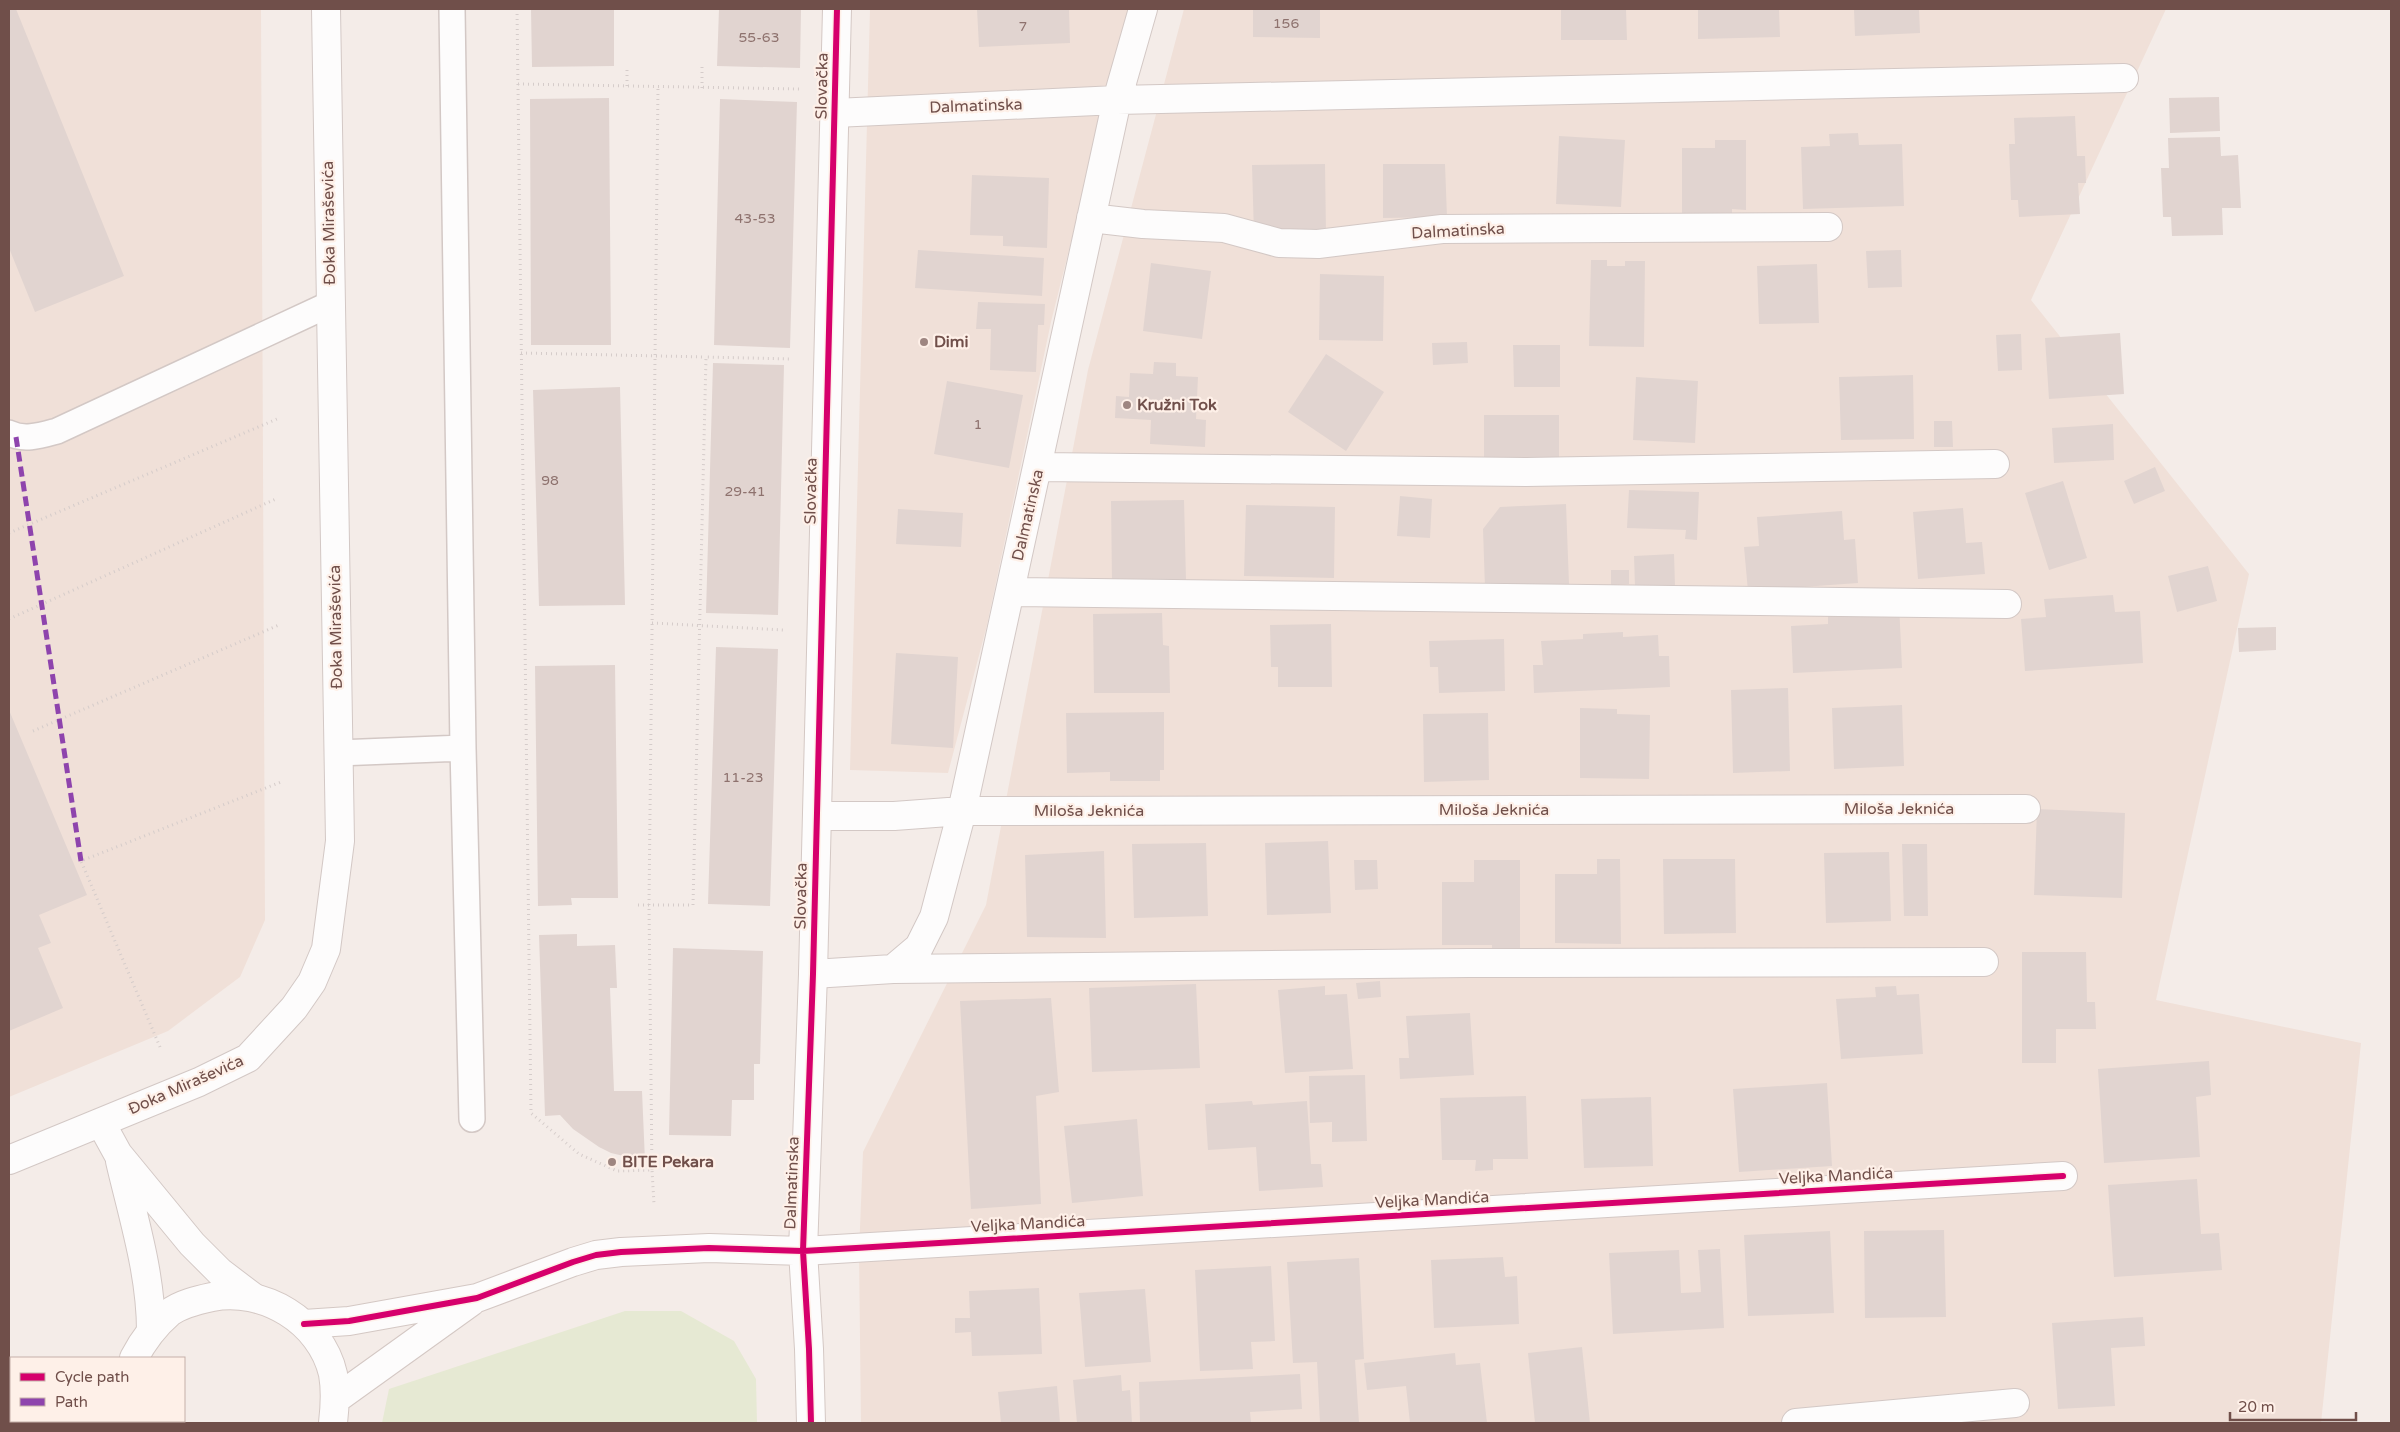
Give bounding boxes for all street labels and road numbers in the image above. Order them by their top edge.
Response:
street label: Slovačka [811,52,833,120]
street label: Dalmatinska [929,94,1023,118]
street label: Đoka Miraševića [318,161,340,285]
street label: Dalmatinska [1411,219,1505,243]
street label: Slovačka [800,457,822,525]
street label: Dalmatinska [1008,467,1048,563]
street label: Đoka Miraševića [325,565,347,689]
street label: Miloša Jeknića [1844,799,1954,819]
street label: Miloša Jeknića [1439,800,1549,820]
street label: Miloša Jeknića [1034,801,1144,821]
street label: Slovačka [790,862,812,930]
street label: Đoka Miraševića [125,1051,247,1119]
street label: Dalmatinska [780,1136,804,1230]
street label: Veljka Mandića [1778,1163,1894,1189]
street label: Veljka Mandića [1374,1187,1490,1213]
street label: Veljka Mandića [970,1211,1086,1237]

